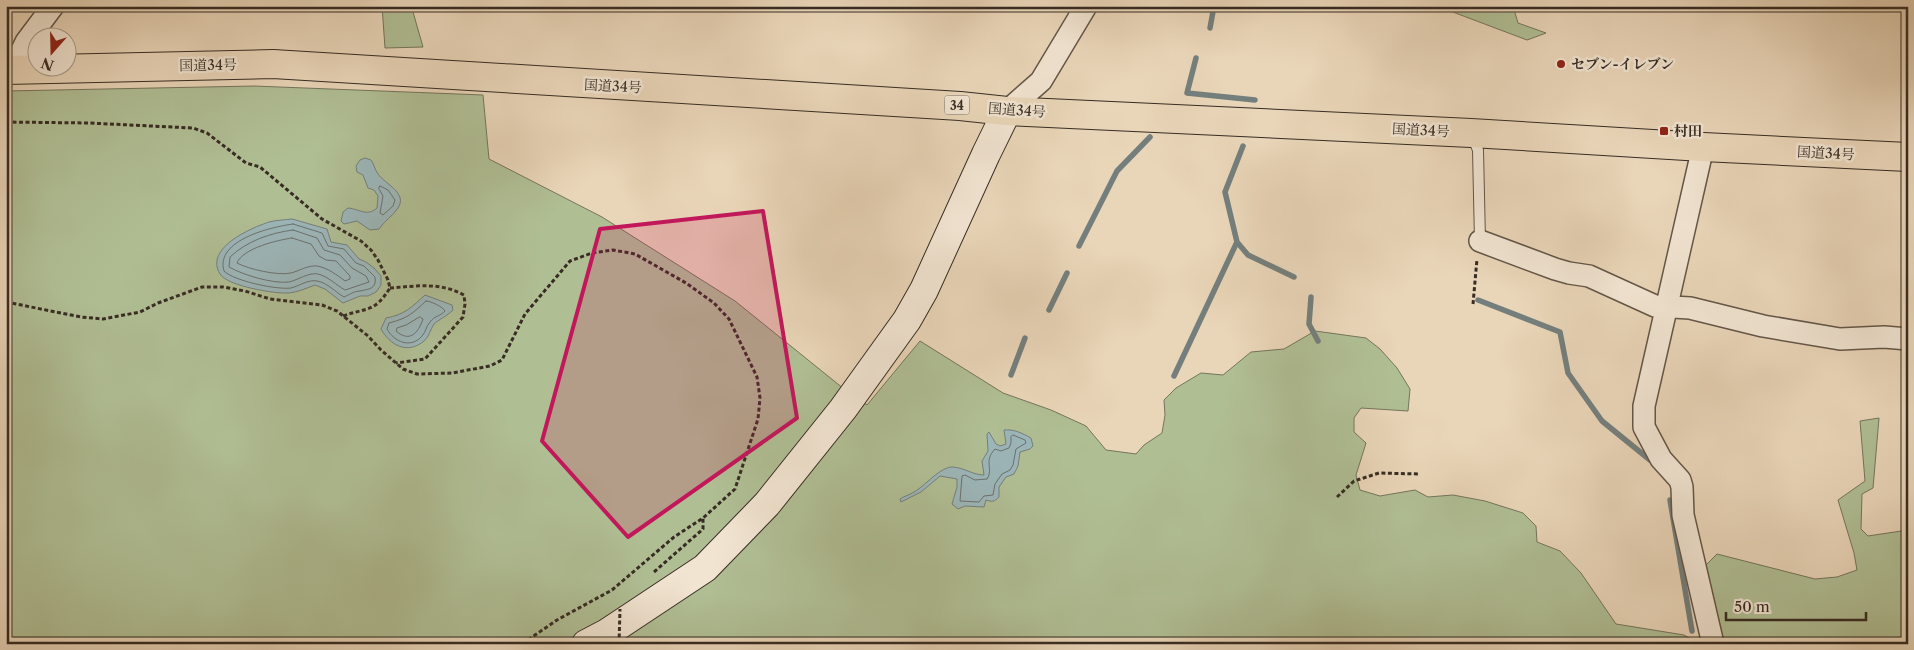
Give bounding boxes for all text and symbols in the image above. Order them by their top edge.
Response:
north arrow [28,28,78,78]
text: N [39,54,56,75]
street label: 国道34号 [179,55,237,75]
place label: セブン-イレブン [1571,55,1674,73]
marker: セブン-イレブン [1555,58,1567,70]
street label: 国道34号 [584,75,642,97]
road number: 34 [944,96,970,114]
street label: 国道34号 [988,99,1046,121]
street label: 国道34号 [1392,119,1450,141]
place label: 村田 [1674,122,1702,140]
marker: 村田 [1658,125,1670,137]
street label: 国道34号 [1797,142,1855,164]
scale bar [1726,590,1866,622]
text: 50 m [1734,597,1770,616]

